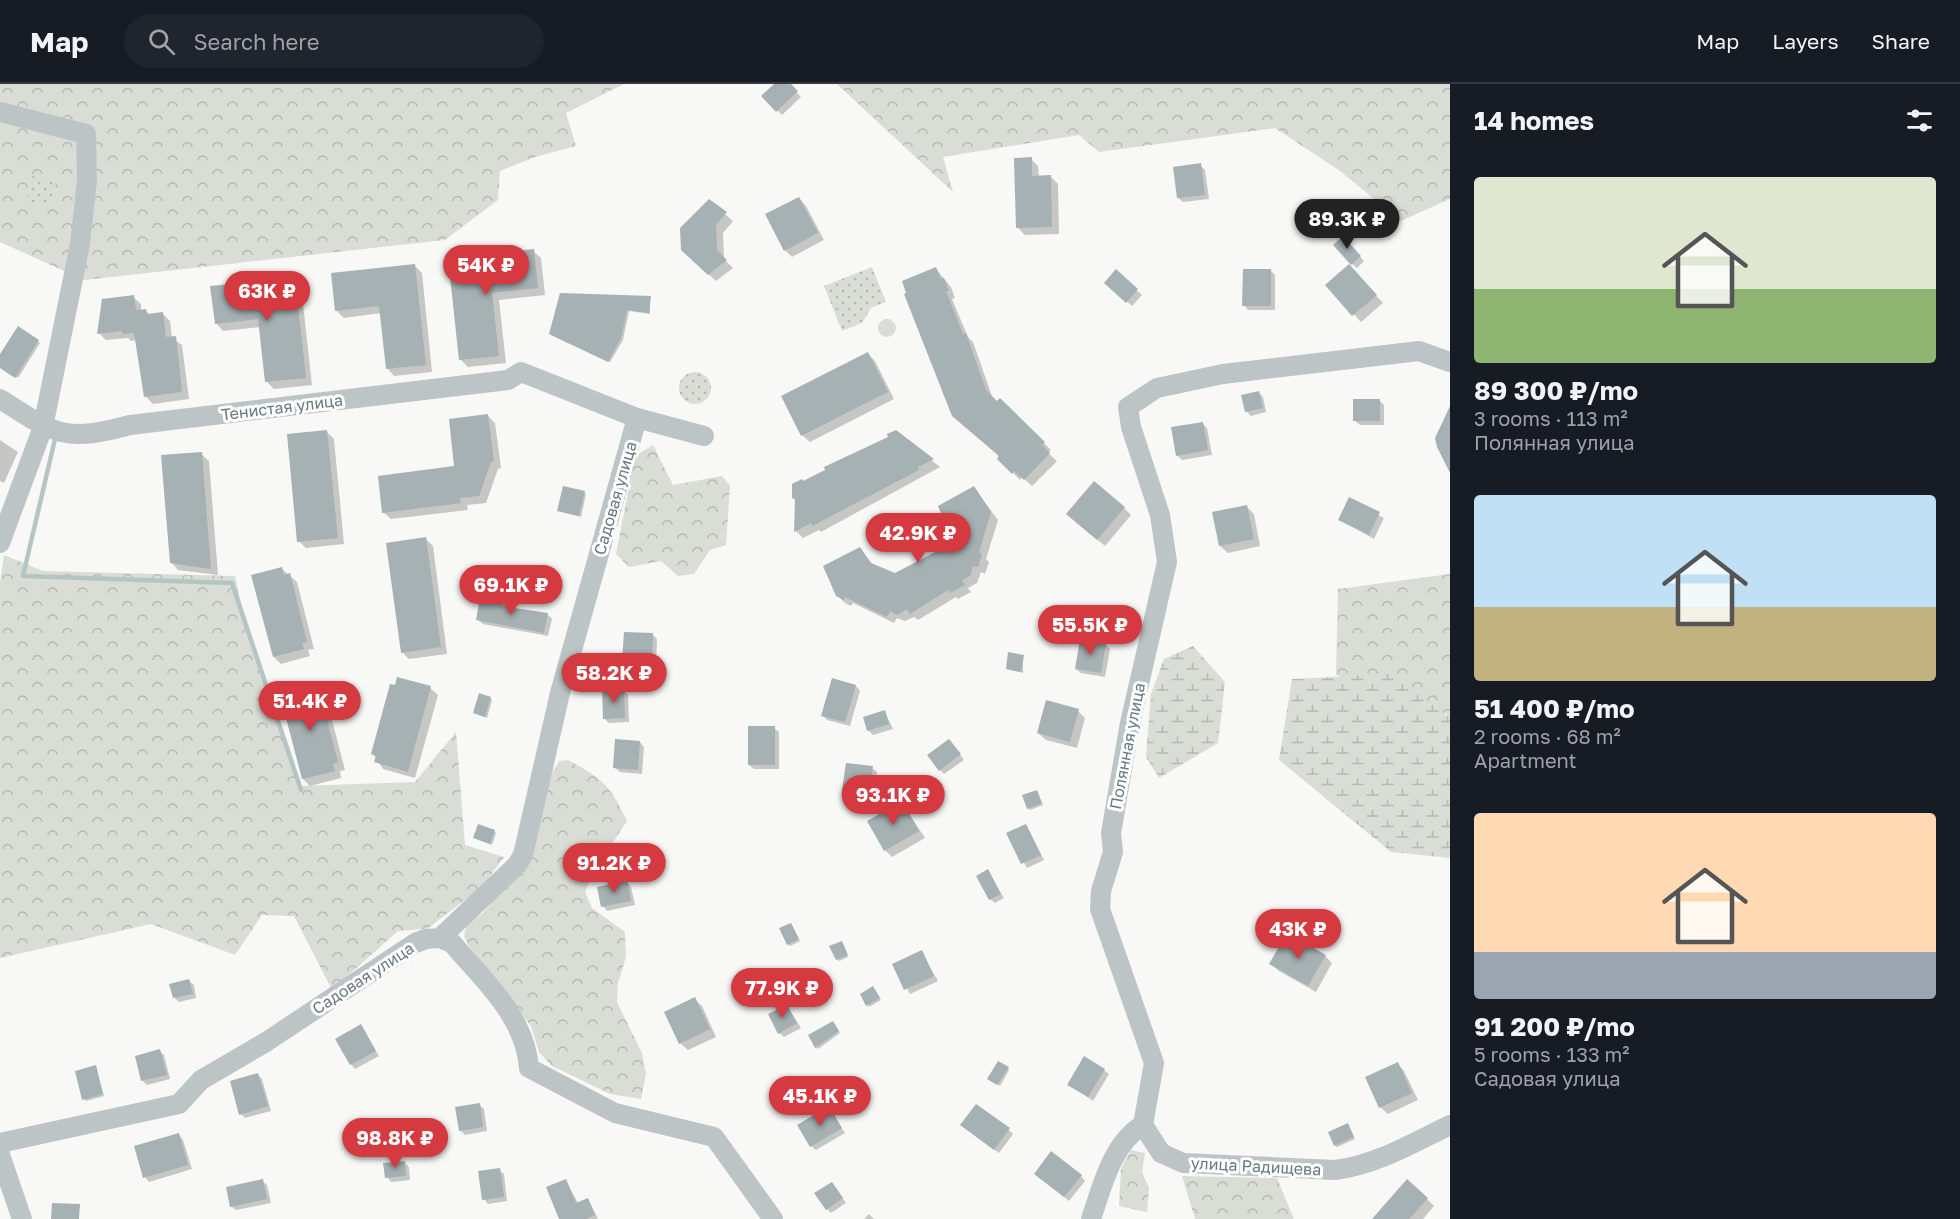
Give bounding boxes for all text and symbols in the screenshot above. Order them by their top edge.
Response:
search box [124,14,544,68]
text: Map [30,25,88,58]
icon: search [145,25,178,58]
text: Search here [193,28,319,55]
text: Map [1696,28,1739,54]
text: Layers [1772,28,1839,54]
text: Share [1872,28,1930,54]
icon: filters [1903,104,1936,137]
text: 14 homes [1474,105,1594,136]
pin: 89.3K ₽ [1292,199,1402,250]
text: 89.3K ₽ [1308,206,1386,230]
icon: home [1651,216,1759,324]
pin: 54K ₽ [444,245,528,296]
text: 54K ₽ [457,252,515,276]
pin: 63K ₽ [225,271,309,322]
text: 63K ₽ [238,278,296,302]
text: 89 300 ₽/mo [1474,375,1638,406]
street label: Тенистая улица [220,390,344,424]
text: 3 rooms · 113 m² [1474,406,1628,430]
text: Полянная улица [1474,430,1635,454]
street label: Садовая улица [589,439,641,557]
pin: 42.9K ₽ [863,513,973,564]
text: 42.9K ₽ [880,520,956,544]
icon: home [1651,534,1759,642]
pin: 69.1K ₽ [456,565,566,616]
text: 69.1K ₽ [473,572,549,596]
pin: 55.5K ₽ [1035,605,1145,656]
text: 55.5K ₽ [1052,612,1128,636]
pin: 58.2K ₽ [559,653,669,704]
text: 58.2K ₽ [576,660,652,684]
pin: 51.4K ₽ [255,681,365,732]
street label: Полянная улица [1105,681,1149,811]
text: 51.4K ₽ [273,688,347,712]
text: 51 400 ₽/mo [1474,693,1635,724]
text: 2 rooms · 68 m² [1474,724,1621,748]
text: Apartment [1474,748,1577,772]
pin: 93.1K ₽ [838,775,948,826]
text: 93.1K ₽ [856,782,930,806]
pin: 91.2K ₽ [559,843,669,894]
text: 91.2K ₽ [577,850,651,874]
icon: home [1651,852,1759,960]
pin: 43K ₽ [1256,909,1340,960]
text: 43K ₽ [1269,916,1327,940]
street label: Садовая улица [308,938,418,1018]
pin: 77.9K ₽ [727,968,837,1019]
text: 77.9K ₽ [745,975,819,999]
text: 91 200 ₽/mo [1474,1011,1635,1042]
text: 5 rooms · 133 m² [1474,1042,1630,1066]
text: Садовая улица [1474,1066,1621,1090]
pin: 45.1K ₽ [765,1076,875,1127]
text: 45.1K ₽ [783,1083,857,1107]
pin: 98.8K ₽ [340,1118,450,1169]
text: 98.8K ₽ [356,1125,434,1149]
street label: улица Радищева [1190,1153,1322,1179]

